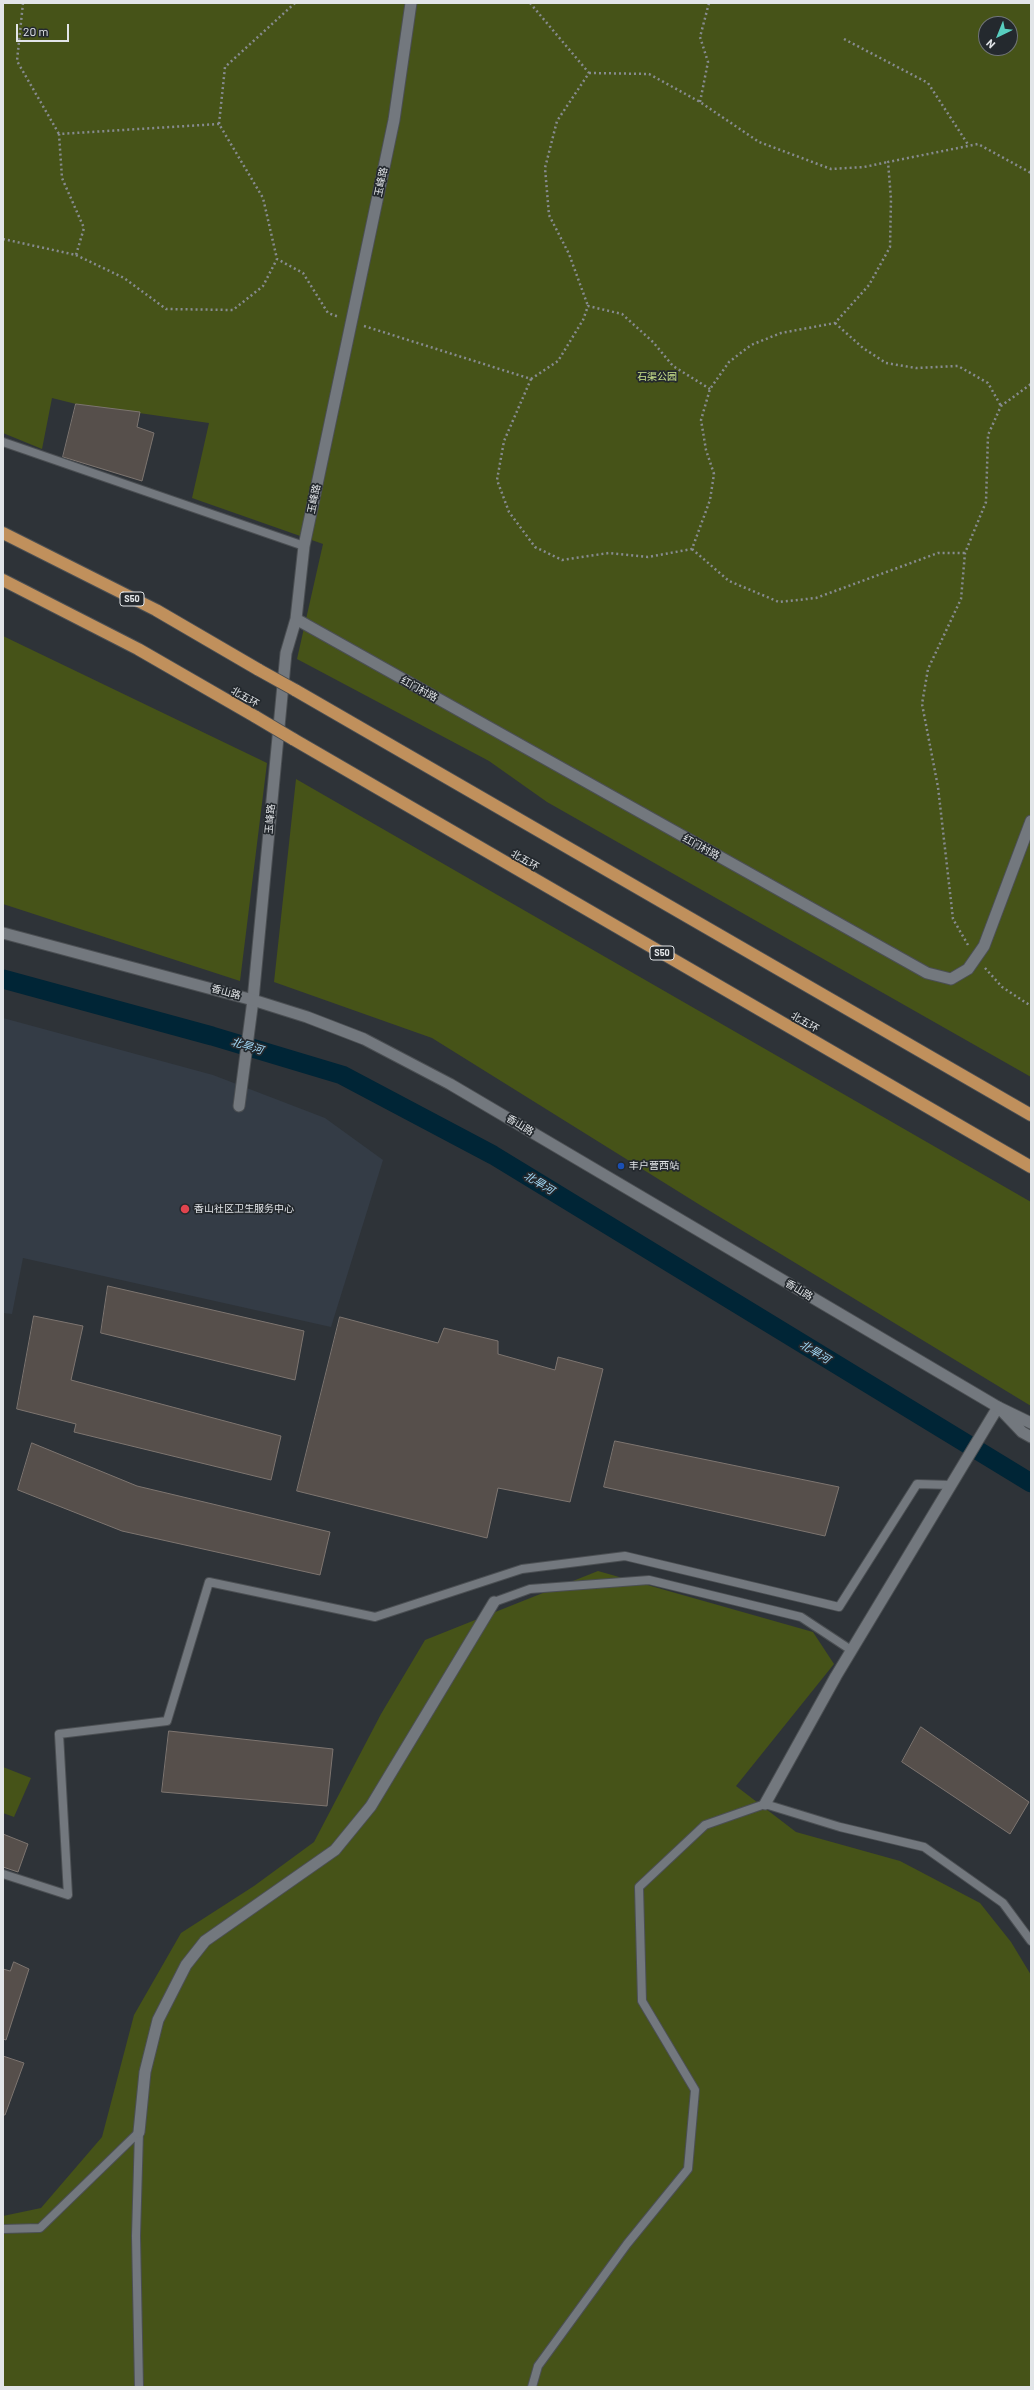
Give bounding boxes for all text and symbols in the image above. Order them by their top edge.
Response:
scale bar [18,16,71,42]
north arrow [978,16,1018,56]
text: 20 m [23,24,49,38]
text: N [983,37,997,52]
street label: 玉峰路 [372,166,390,198]
park label: 石渠公园 [637,371,677,383]
street label: 玉峰路 [305,483,323,515]
road number: S50 [120,592,144,606]
street label: 红门村路 [399,674,439,704]
street label: 北五环 [229,684,261,710]
street label: 玉峰路 [263,804,277,834]
street label: 红门村路 [681,832,721,862]
street label: 北五环 [509,847,541,873]
road number: S50 [650,946,674,960]
street label: 香山路 [210,982,242,1002]
street label: 北五环 [789,1009,821,1035]
water label: 北旱河 [229,1035,265,1057]
street label: 香山路 [504,1112,536,1138]
place label: 丰户营西站 [629,1160,679,1172]
marker: 丰户营西站 [616,1161,626,1171]
water label: 北旱河 [521,1169,557,1197]
marker: 香山社区卫生服务中心 [179,1203,191,1215]
place label: 香山社区卫生服务中心 [194,1203,294,1215]
street label: 香山路 [783,1277,815,1303]
water label: 北旱河 [797,1338,833,1366]

